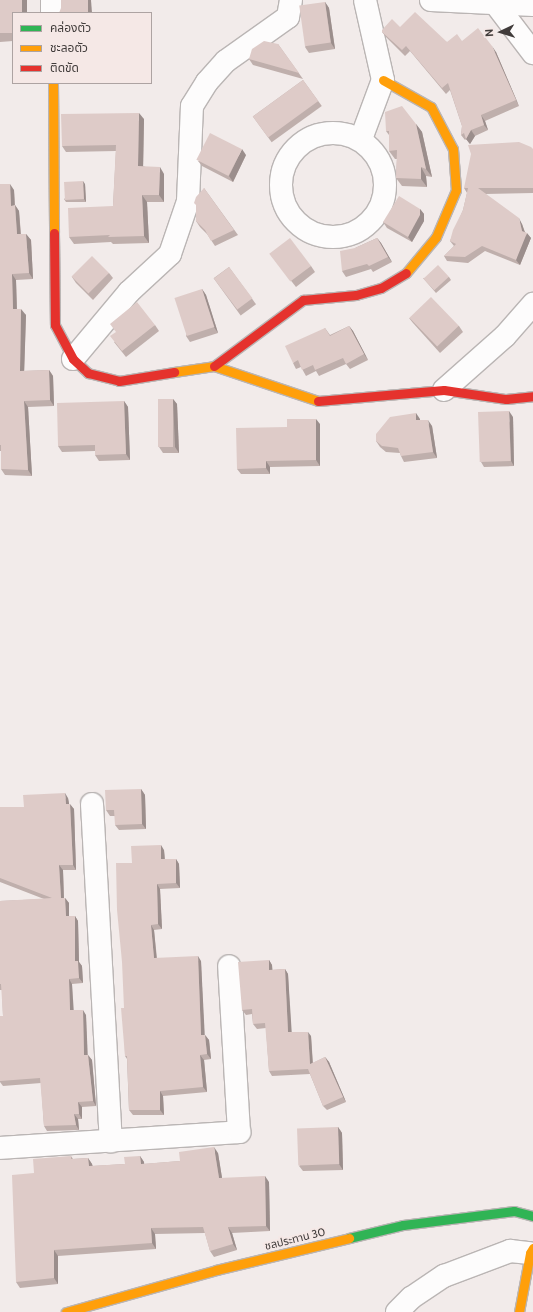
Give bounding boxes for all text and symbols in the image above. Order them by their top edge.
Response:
legend [12,12,152,84]
north arrow [481,12,521,52]
text: คล่องตัว [50,20,91,35]
text: N [482,28,496,37]
text: ชะลอตัว [50,40,88,55]
text: ติดขัด [50,60,79,75]
street label: ชลประทาน 30 [263,1225,327,1253]

